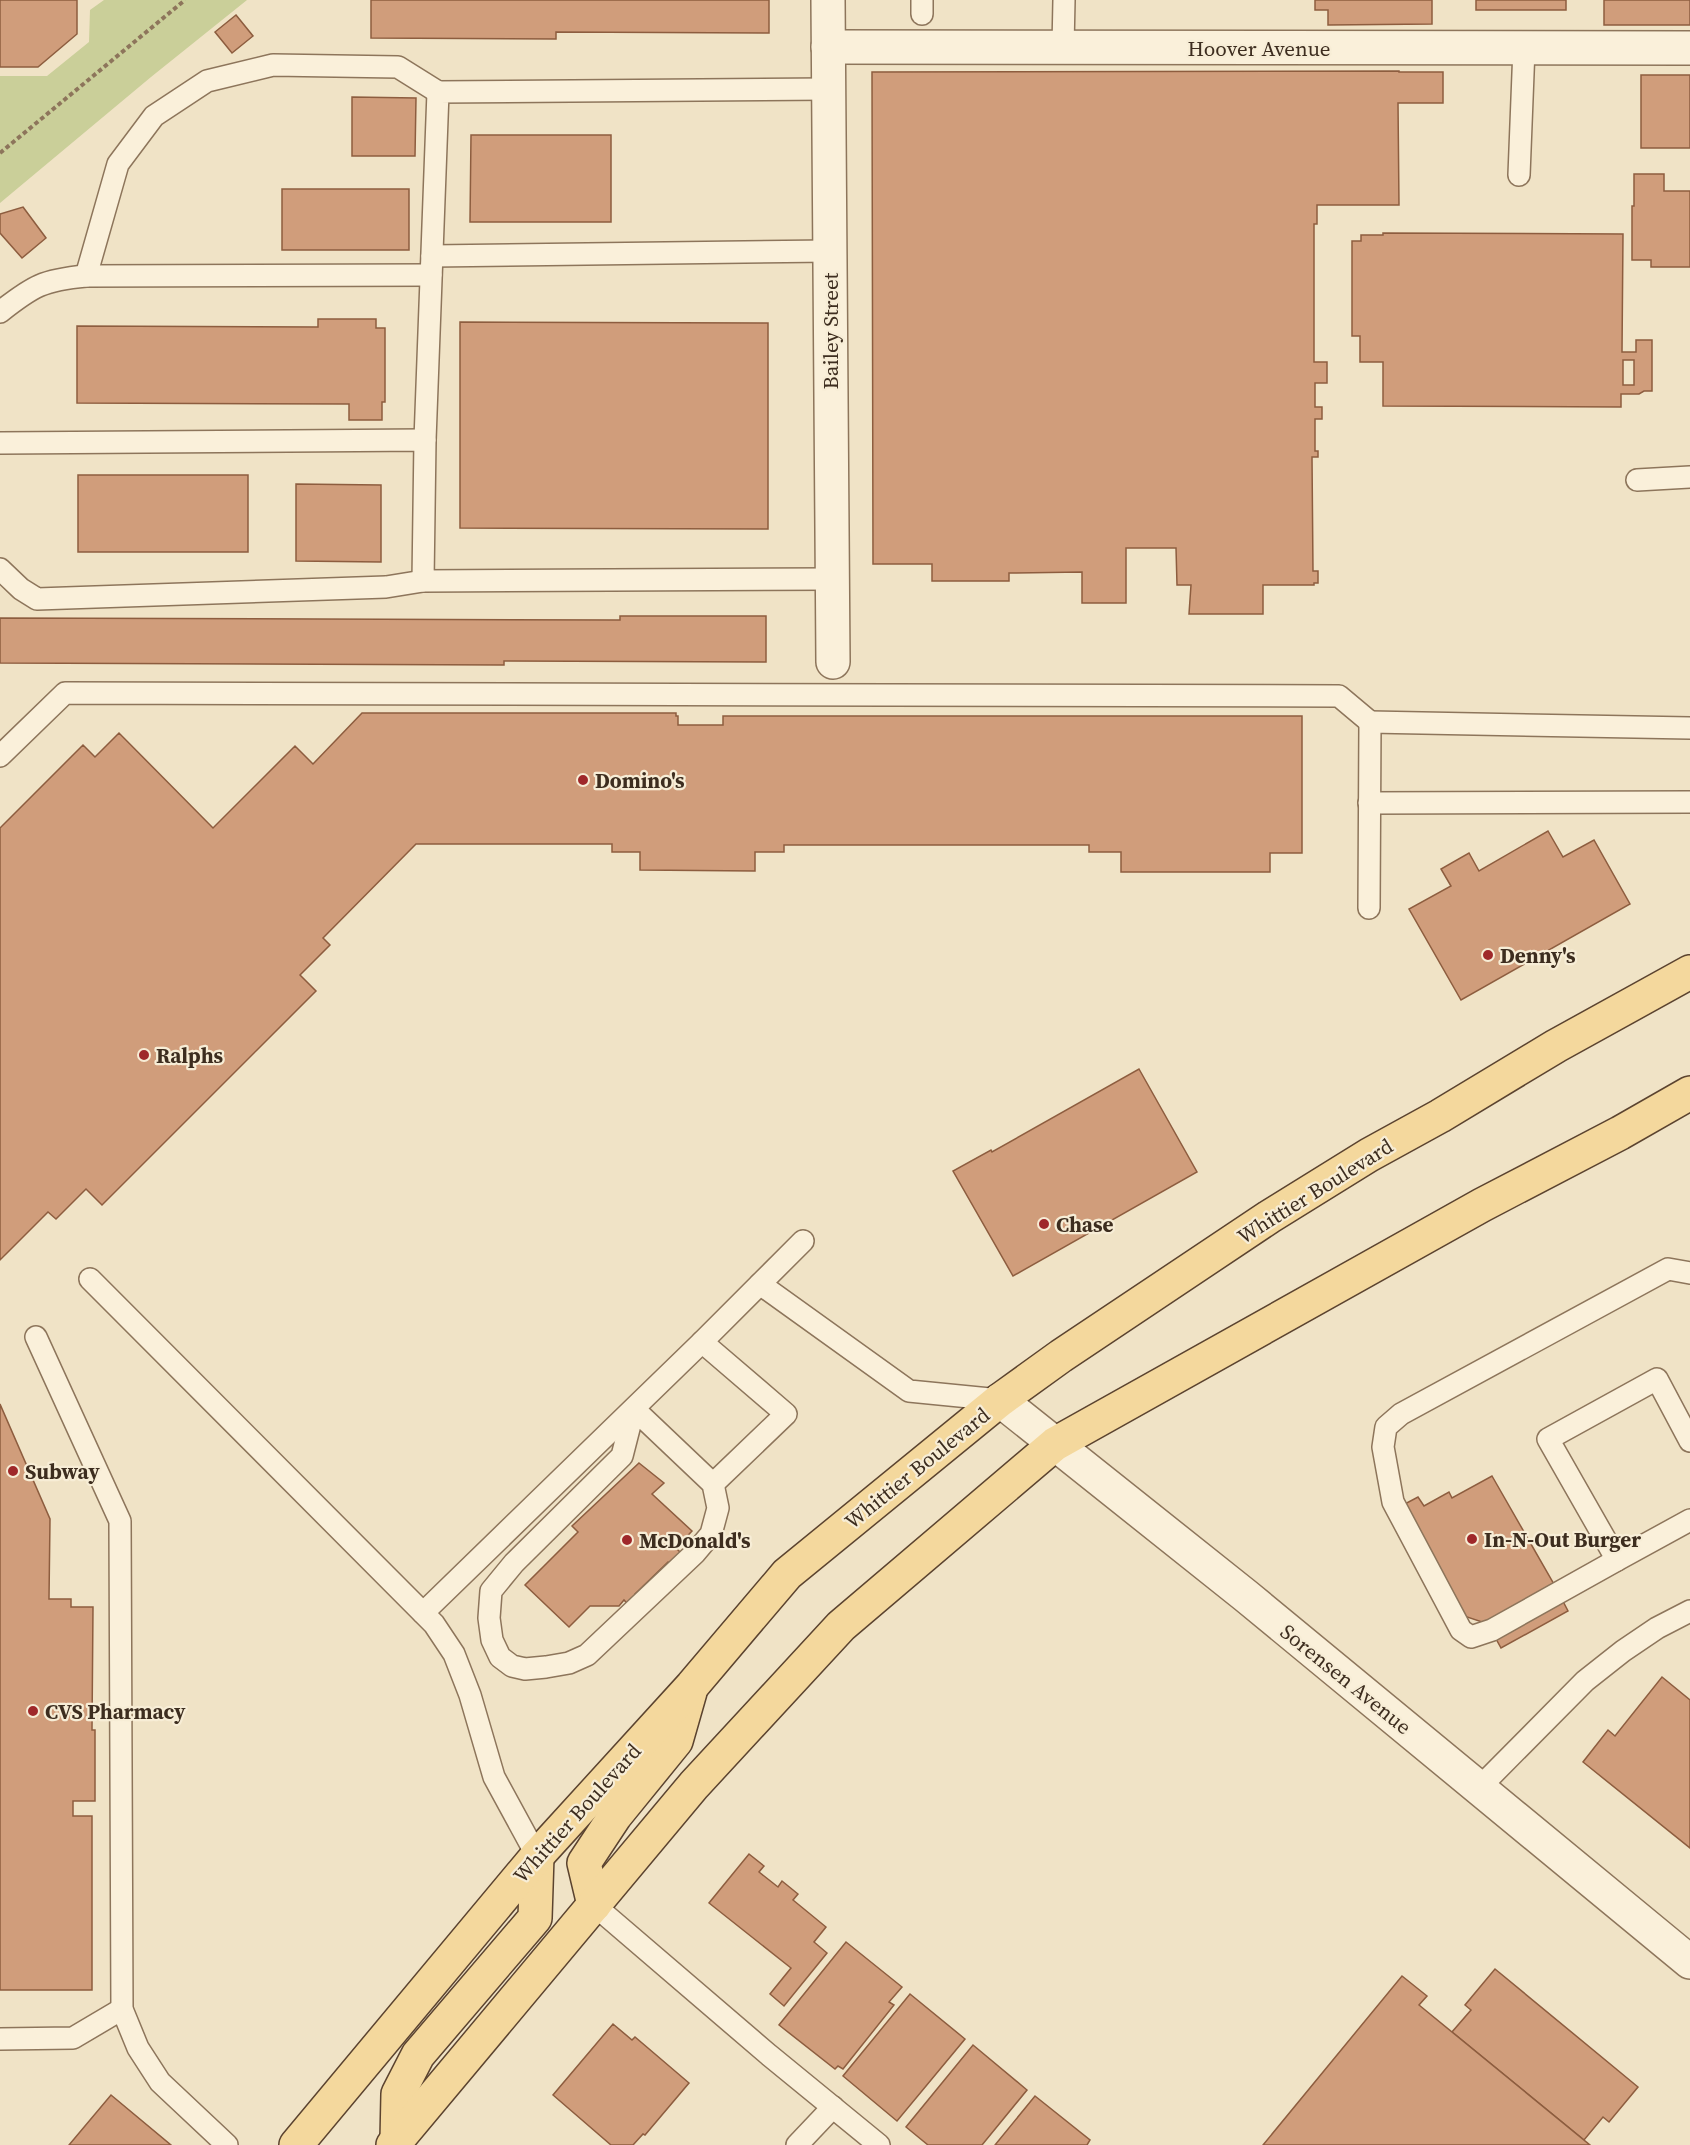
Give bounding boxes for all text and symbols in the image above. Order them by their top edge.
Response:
street label: Hoover Avenue [1188,34,1330,63]
street label: Bailey Street [816,272,845,389]
place label: Domino's [595,766,685,795]
marker: Domino's [576,773,590,787]
place label: Denny's [1500,941,1576,970]
marker: Denny's [1481,948,1495,962]
place label: Ralphs [156,1041,224,1070]
marker: Ralphs [137,1048,151,1062]
street label: Whittier Boulevard [1232,1131,1398,1251]
place label: Chase [1056,1210,1114,1239]
marker: Chase [1037,1217,1051,1231]
street label: Whittier Boulevard [838,1400,996,1535]
place label: Subway [25,1457,100,1486]
marker: Subway [6,1464,20,1478]
place label: In-N-Out Burger [1484,1525,1641,1554]
place label: McDonald's [639,1526,751,1555]
marker: In-N-Out Burger [1465,1532,1479,1546]
marker: McDonald's [620,1533,634,1547]
street label: Sorensen Avenue [1274,1617,1418,1741]
place label: CVS Pharmacy [45,1697,186,1726]
marker: CVS Pharmacy [26,1704,40,1718]
street label: Whittier Boulevard [506,1737,648,1889]

